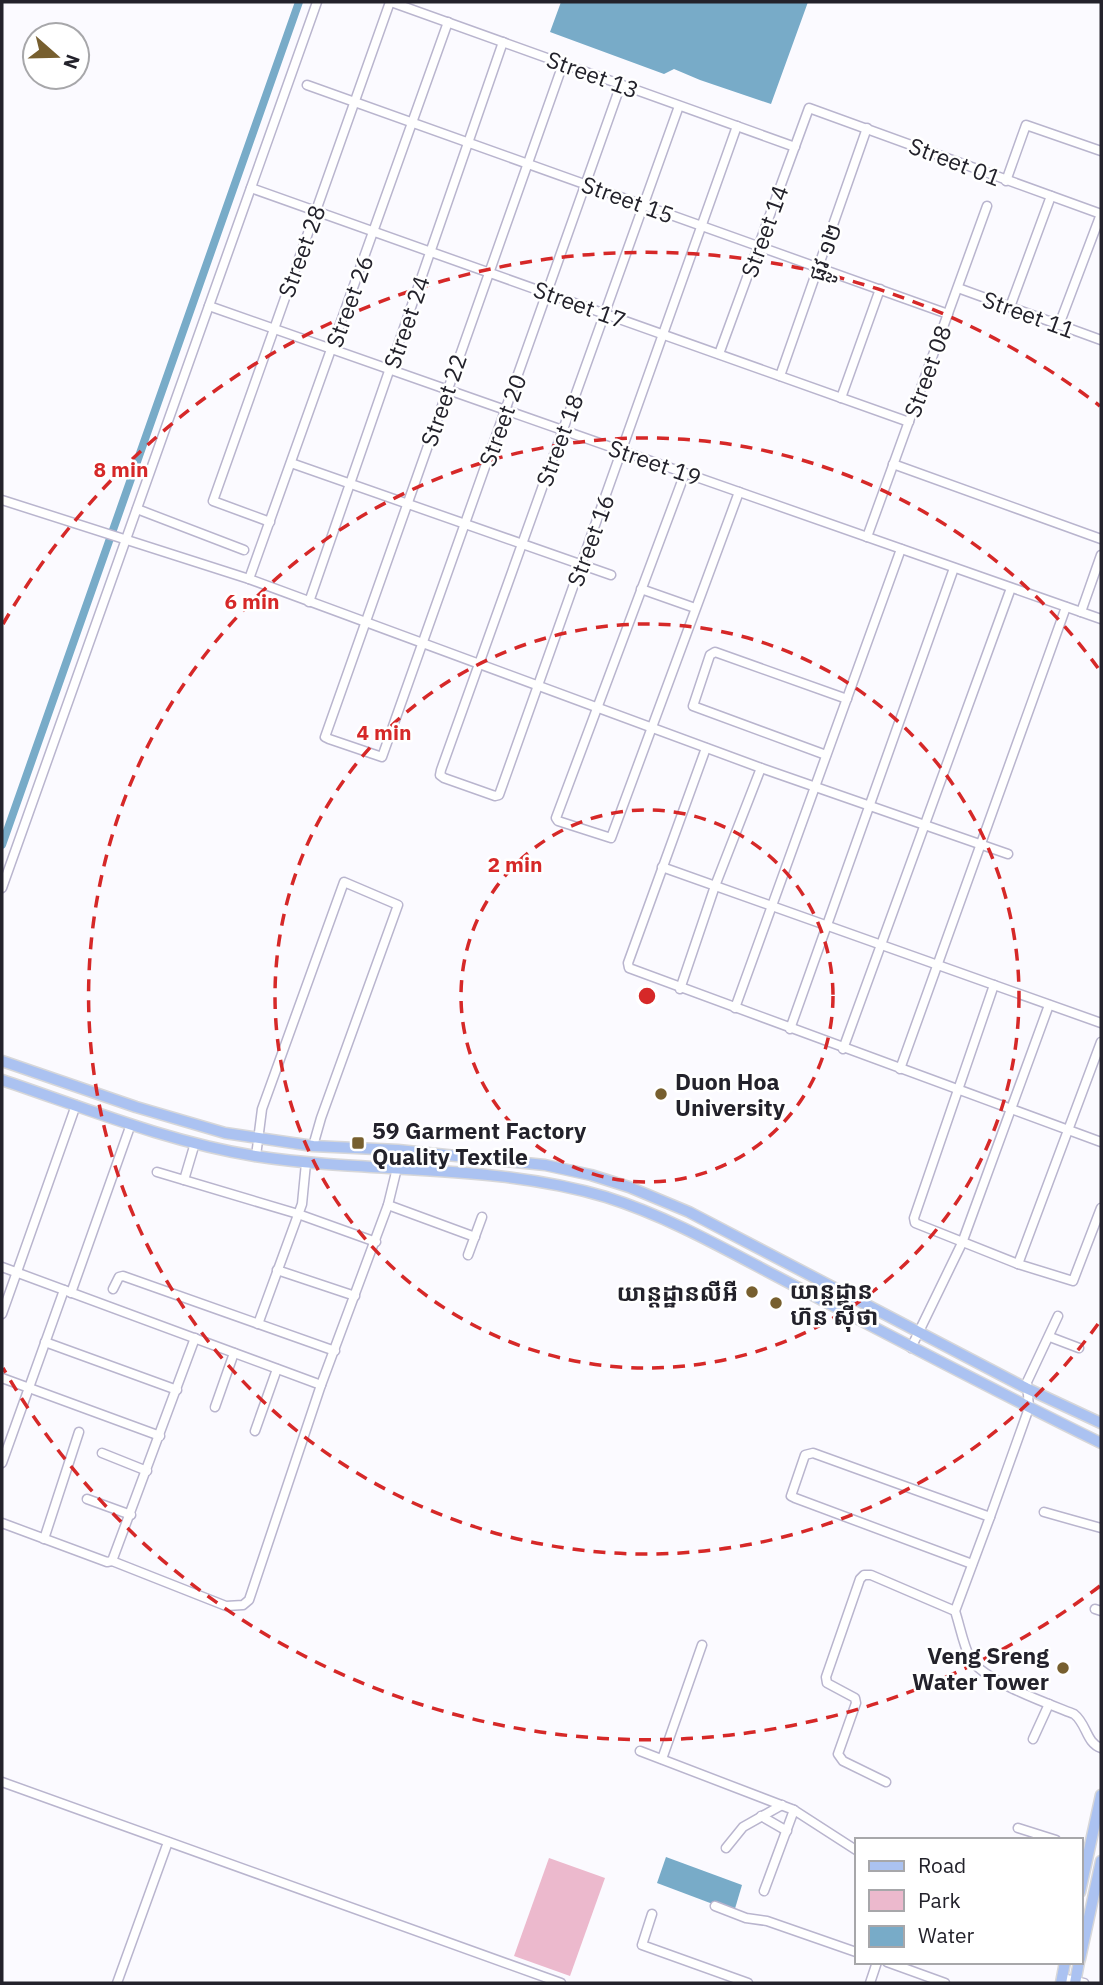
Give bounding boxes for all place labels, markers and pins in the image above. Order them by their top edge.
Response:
centre of rings [635,984,659,1008]
place label: Duon Hoa University [675,1066,786,1122]
marker: Duon Hoa University [653,1086,669,1102]
place label: 59 Garment Factory Quality Textile [372,1115,587,1171]
marker: 59 Garment Factory Quality Textile [350,1135,366,1151]
place label: យាន្ដដ្ឋាន ហ៊ន ស៊ីថា [790,1275,878,1332]
place label: យាន្ដដ្ឋានលីអី [617,1277,738,1308]
marker: យាន្ដដ្ឋានលីអី [744,1284,760,1300]
marker: យាន្ដដ្ឋាន ហ៊ន ស៊ីថា [768,1295,784,1311]
place label: Veng Sreng Water Tower [912,1640,1049,1696]
marker: Veng Sreng Water Tower [1055,1660,1071,1676]

